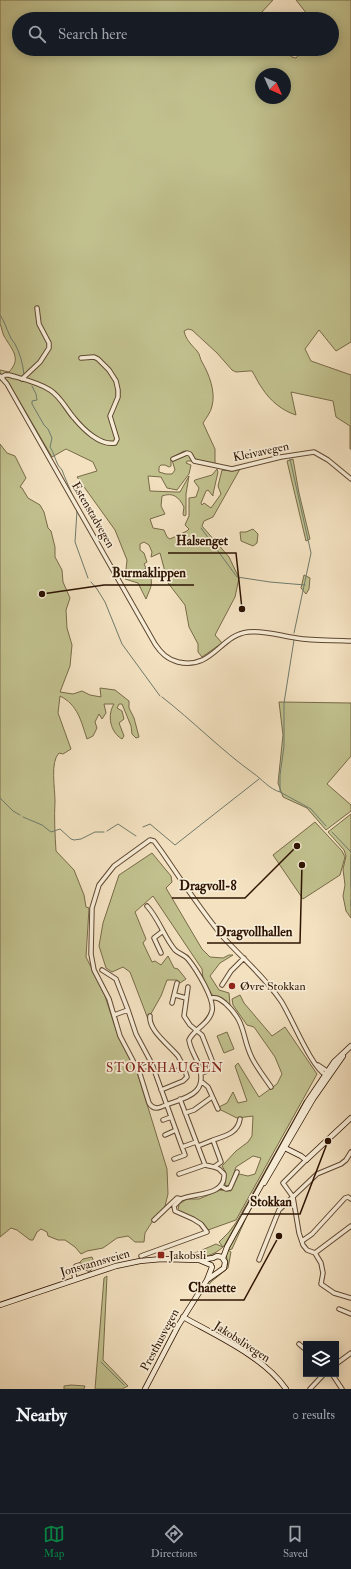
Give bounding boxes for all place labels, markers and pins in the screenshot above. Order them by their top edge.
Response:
callout: Halsenget [168,528,236,553]
callout: Burmaklippen [104,560,194,585]
callout: Dragvoll-8 [172,873,245,898]
callout: Dragvollhallen [207,918,300,943]
place label: Øvre Stokkan [240,979,306,994]
marker: Øvre Stokkan [227,981,237,991]
callout: Stokkan [242,1189,300,1214]
place label: Jakobsli [168,1248,206,1263]
marker: Jakobsli [156,1250,166,1260]
callout: Chanette [180,1275,244,1300]

